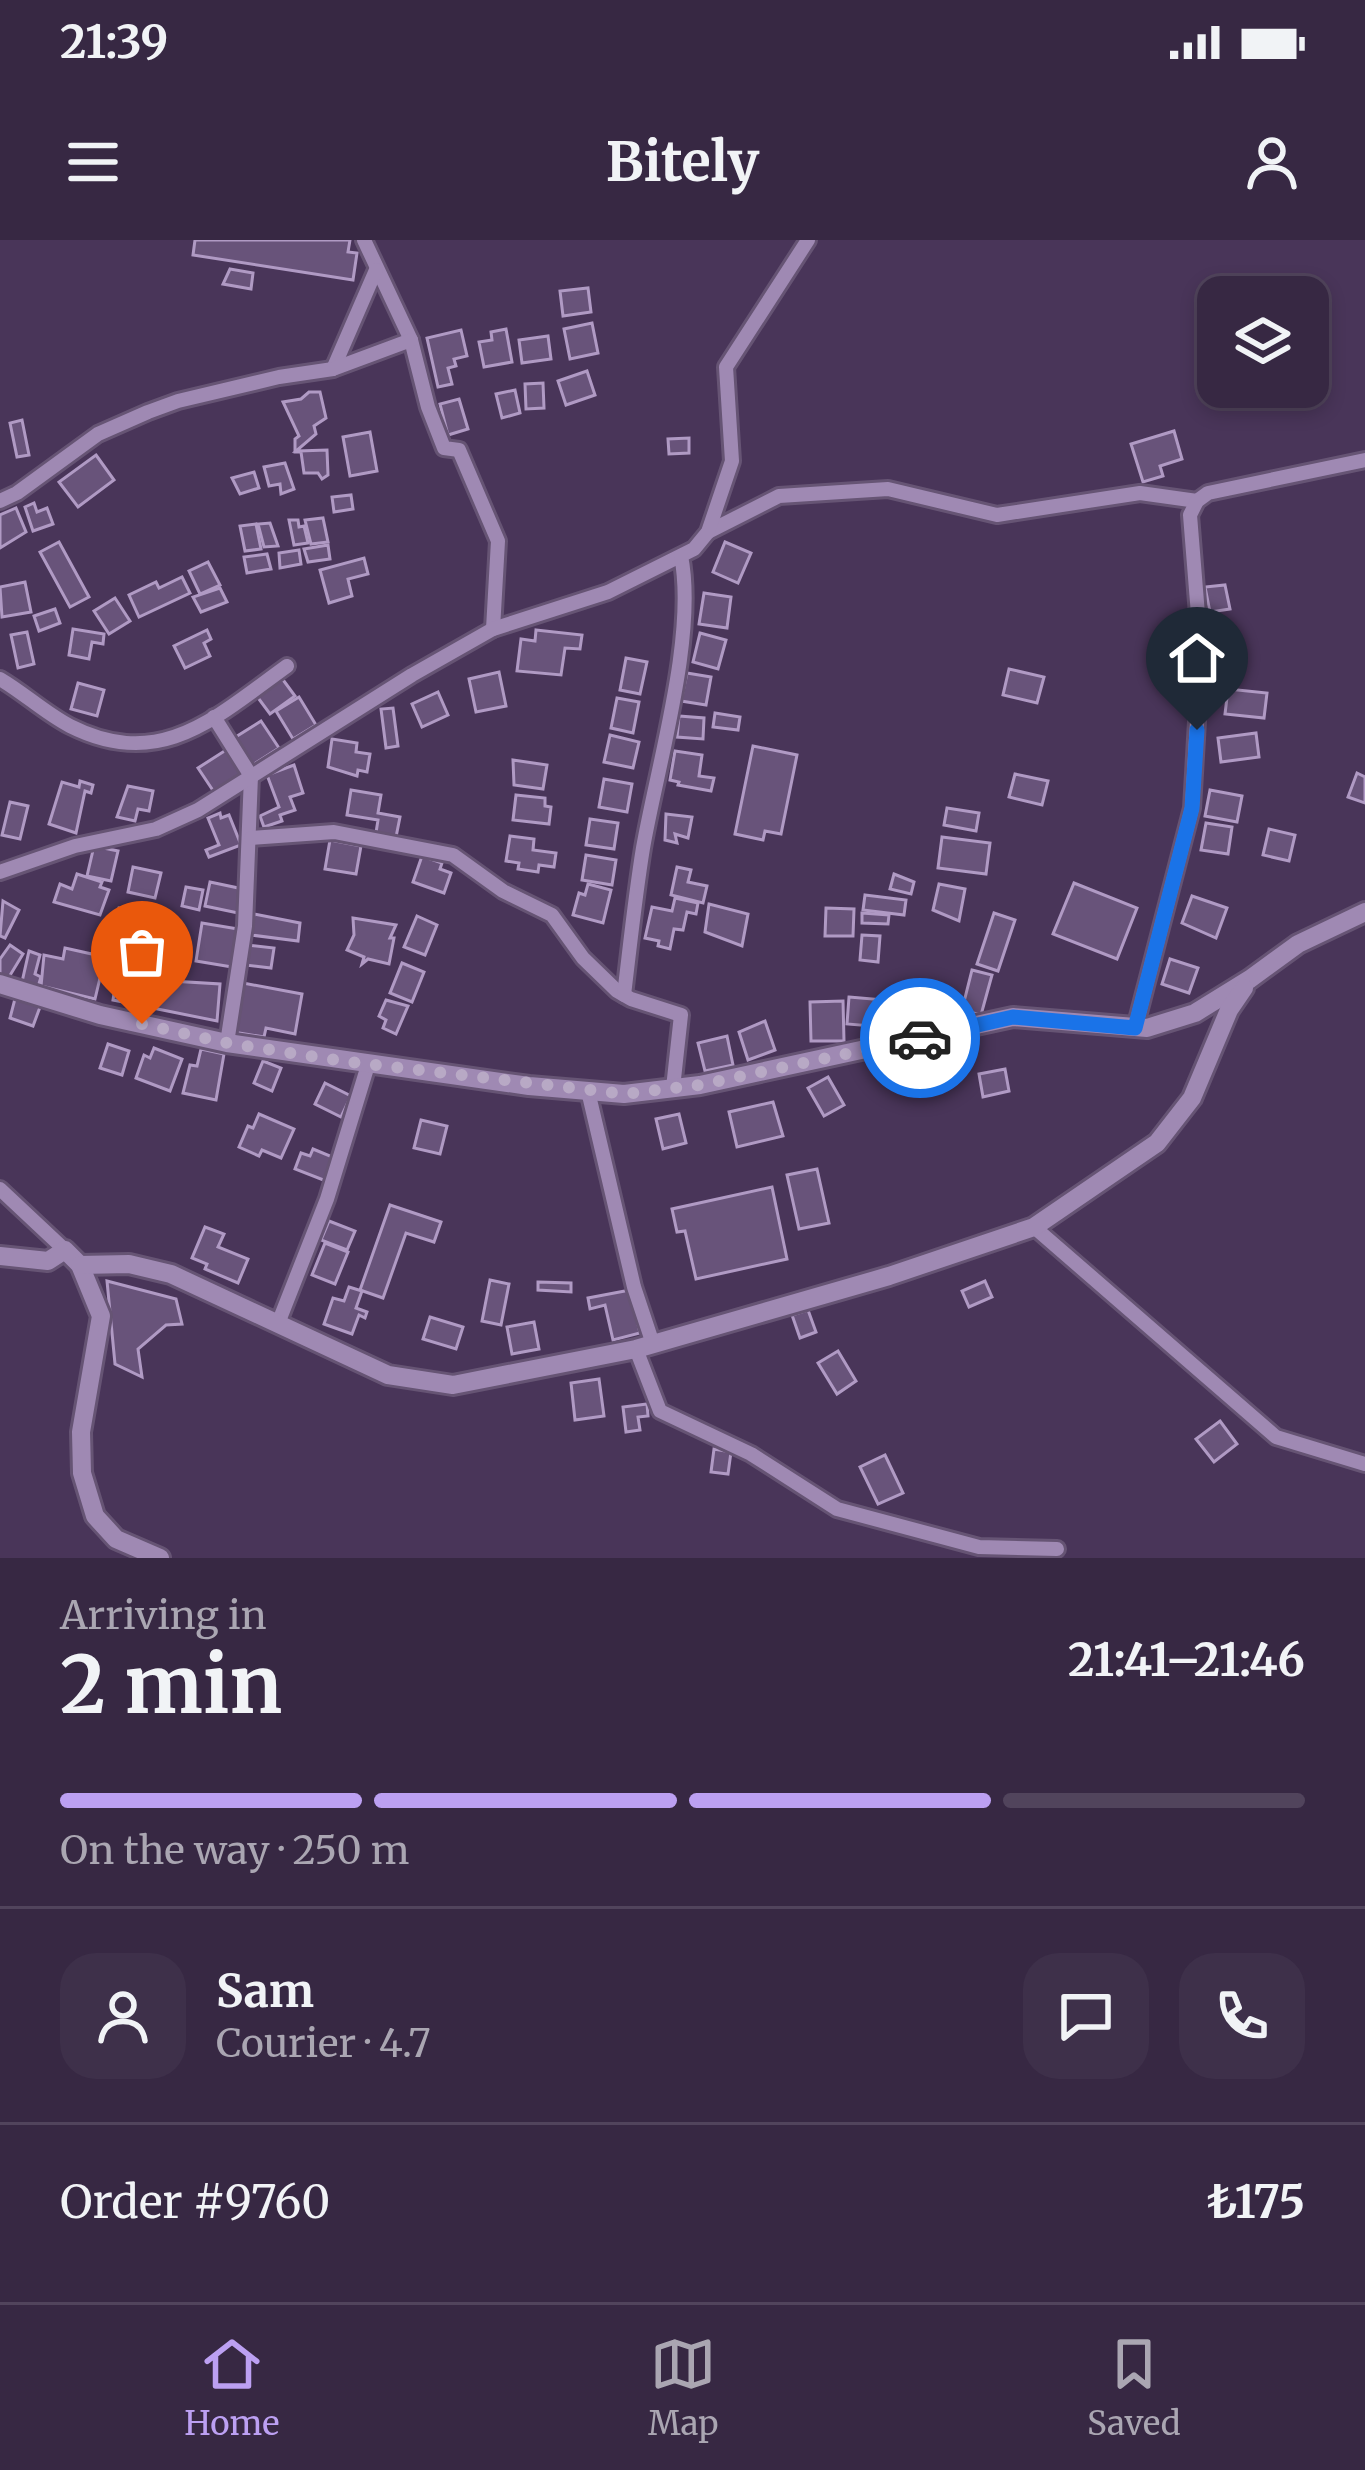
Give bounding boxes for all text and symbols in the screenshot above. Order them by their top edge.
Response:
text: 21:39 [60,14,168,70]
text: Bitely [606,128,759,196]
icon: menu [60,129,126,195]
icon: person [1239,129,1305,195]
map controls [1197,276,1329,408]
button: layers [1197,276,1329,408]
pin [1146,607,1248,730]
icon: home [1164,625,1230,691]
pin [91,901,193,1024]
icon: bag [109,919,175,985]
courier [860,978,980,1098]
icon: car [887,1005,953,1071]
text: Arriving in [60,1591,267,1640]
text: 21:41–21:46 [1068,1632,1305,1688]
text: 2 min [60,1636,282,1734]
text: On the way · 250 m [60,1826,410,1875]
button: person [60,1953,186,2079]
button: chat [1023,1953,1149,2079]
button: phone [1179,1953,1305,2079]
text: Sam [216,1963,314,2019]
text: Courier · 4.7 [216,2019,431,2068]
text: Order #9760 [60,2174,330,2230]
text: ₺175 [1207,2174,1305,2230]
tab: Home [184,2331,279,2444]
tab: Map [648,2331,718,2444]
tab: Saved [1087,2331,1181,2444]

